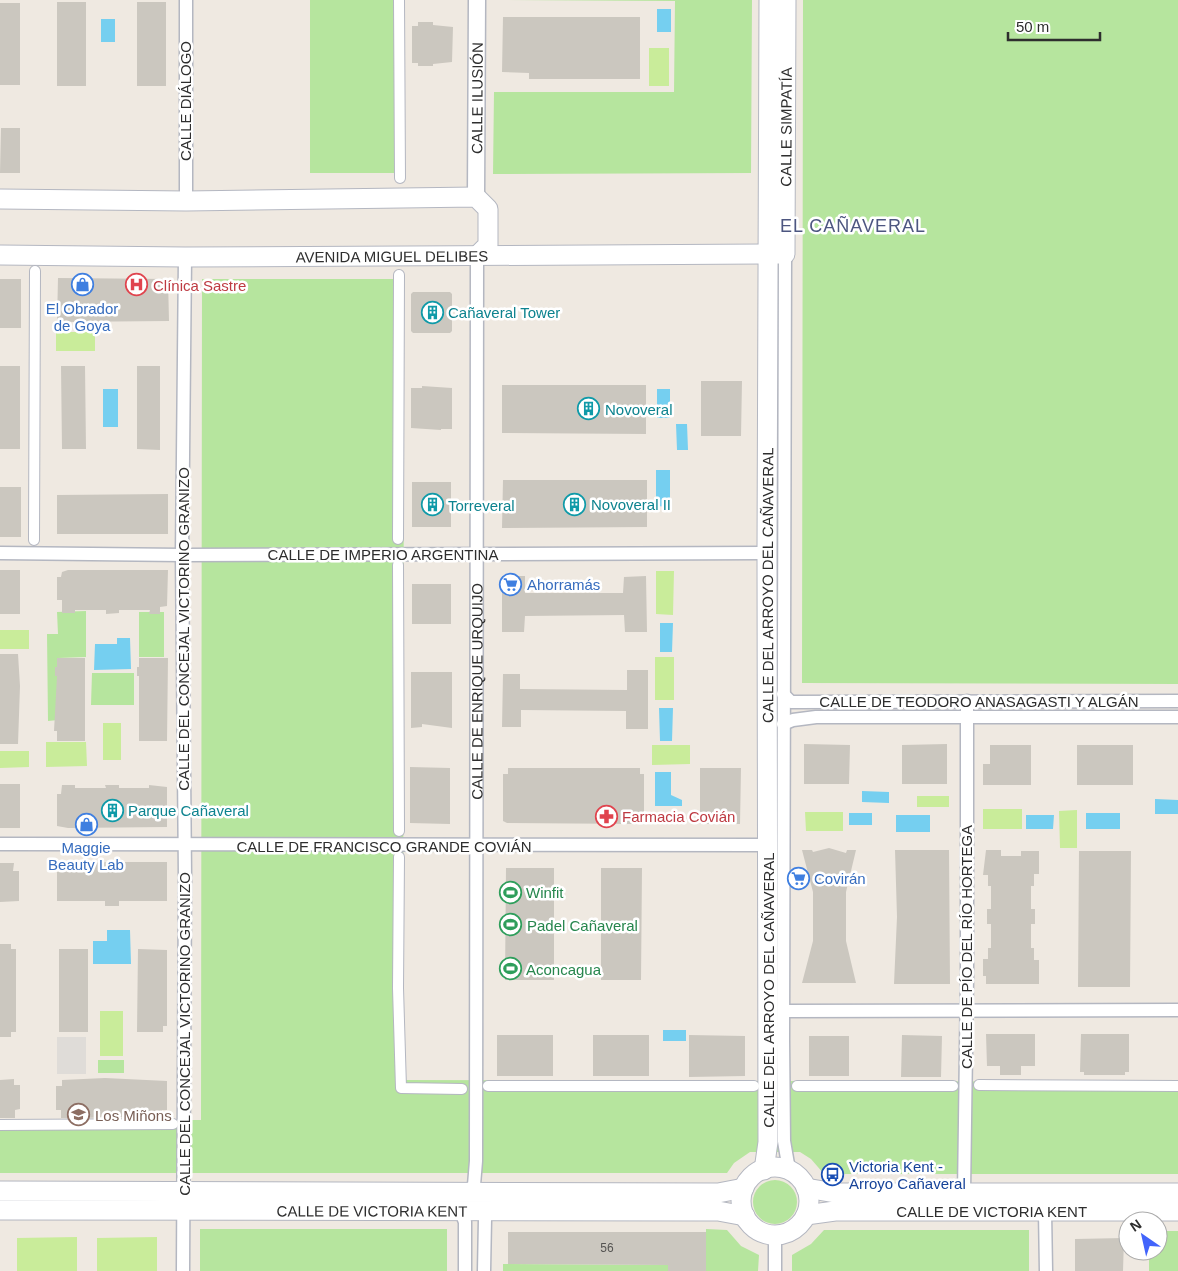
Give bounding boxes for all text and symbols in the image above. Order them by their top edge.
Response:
scale bar [1008,10,1100,42]
text: 50 m [1016,18,1049,35]
street label: CALLE DIÁLOGO [177,41,194,161]
street label: CALLE ILUSIÓN [468,42,485,154]
street label: CALLE SIMPATÍA [777,67,794,187]
district label: EL CAÑAVERAL [780,215,926,236]
street label: AVENIDA MIGUEL DELIBES [296,247,488,265]
shop icon: El Obrador de Goya [70,273,94,297]
hospital icon: Clínica Sastre [125,273,149,297]
place label: Clínica Sastre [153,277,246,294]
place label: El Obrador de Goya [46,300,118,334]
building icon: Cañaveral Tower [420,300,444,324]
place label: Cañaveral Tower [448,304,560,321]
building icon: Novoveral [577,397,601,421]
place label: Novoveral [605,401,673,418]
street label: CALLE DEL ARROYO DEL CAÑAVERAL [758,447,776,723]
street label: CALLE DEL CONCEJAL VICTORINO GRANIZO [175,467,192,791]
building icon: Novoveral II [563,492,587,516]
building icon: Torreveral [420,493,444,517]
place label: Novoveral II [591,496,671,513]
place label: Torreveral [448,497,515,514]
street label: CALLE DE IMPERIO ARGENTINA [268,546,498,563]
supermarket icon: Ahorramás [499,572,523,596]
place label: Ahorramás [527,576,600,593]
street label: CALLE DE ENRIQUE URQUIJO [468,583,485,800]
street label: CALLE DE TEODORO ANASAGASTI Y ALGÁN [819,693,1139,710]
building icon: Parque Cañaveral [100,798,124,822]
place label: Parque Cañaveral [128,802,249,819]
pharmacy icon: Farmacia Covián [594,804,618,828]
place label: Farmacia Covián [622,808,735,825]
shop icon: Maggie Beauty Lab [74,812,98,836]
street label: CALLE DE PÍO DEL RÍO HORTEGA [958,825,975,1069]
street label: CALLE DE FRANCISCO GRANDE COVIÁN [236,838,532,855]
place label: Maggie Beauty Lab [48,839,124,873]
street label: CALLE DEL ARROYO DEL CAÑAVERAL [760,852,777,1128]
supermarket icon: Covirán [786,866,810,890]
place label: Covirán [814,870,866,887]
street label: CALLE DEL CONCEJAL VICTORINO GRANIZO [176,872,193,1196]
sports icon: Winfit [498,880,522,904]
place label: Winfit [526,884,564,901]
sports icon: Padel Cañaveral [499,913,523,937]
place label: Padel Cañaveral [527,917,638,934]
sports icon: Aconcagua [498,957,522,981]
place label: Aconcagua [526,961,602,978]
school or university icon: Los Miñons [67,1103,91,1127]
place label: Los Miñons [95,1107,172,1124]
place label: Victoria Kent - Arroyo Cañaveral [849,1158,966,1192]
bus stop icon: Victoria Kent - Arroyo Cañaveral [821,1163,845,1187]
street label: CALLE DE VICTORIA KENT [277,1202,467,1219]
street label: CALLE DE VICTORIA KENT [896,1203,1087,1220]
north arrow [1118,1211,1168,1261]
text: N [1127,1216,1144,1235]
house number: 56 [600,1241,614,1255]

